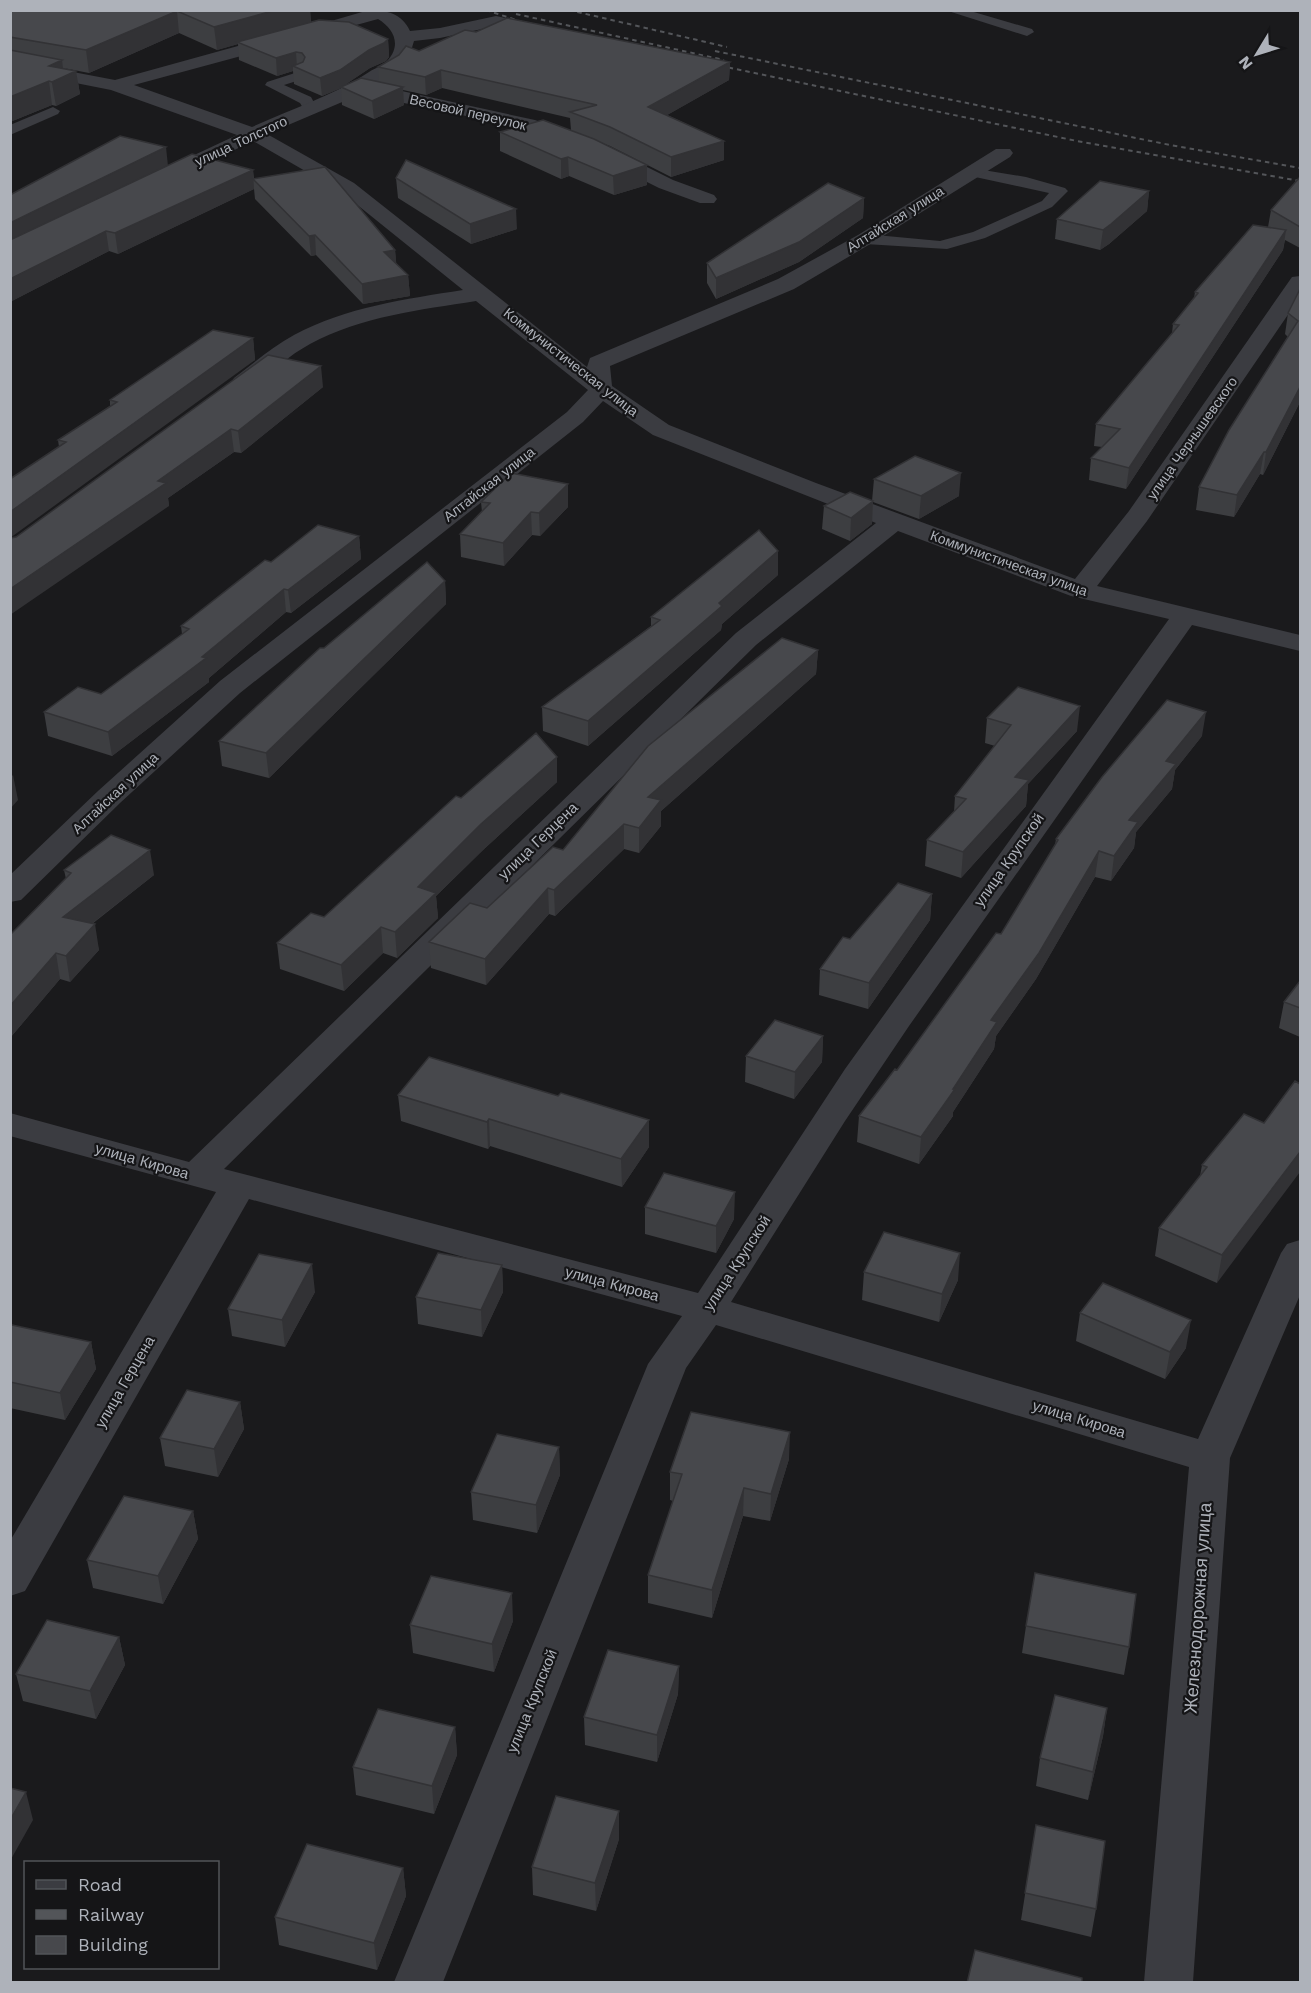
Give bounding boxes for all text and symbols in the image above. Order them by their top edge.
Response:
north arrow [1227,24,1287,84]
text: N [1234,52,1257,73]
street label: Весовой переулок [408,91,529,133]
street label: улица Толстого [192,113,290,169]
street label: Алтайская улица [844,183,947,255]
street label: Коммунистическая улица [501,305,642,420]
street label: улица Чернышевского [1144,373,1241,502]
street label: Алтайская улица [440,443,538,525]
street label: Коммунистическая улица [928,527,1090,599]
street label: Алтайская улица [69,749,161,837]
street label: улица Герцена [495,798,582,883]
street label: улица Крупской [970,810,1048,910]
street label: улица Кирова [93,1139,191,1183]
street label: улица Крупской [700,1212,774,1314]
street label: улица Кирова [563,1263,661,1305]
street label: улица Герцена [91,1332,159,1431]
street label: улица Кирова [1030,1396,1128,1442]
street label: Железнодорожная улица [1180,1501,1215,1714]
street label: улица Крупской [503,1647,561,1755]
legend [24,1861,219,1969]
text: Road [78,1874,122,1895]
text: Railway [78,1904,145,1925]
text: Building [78,1934,148,1955]

